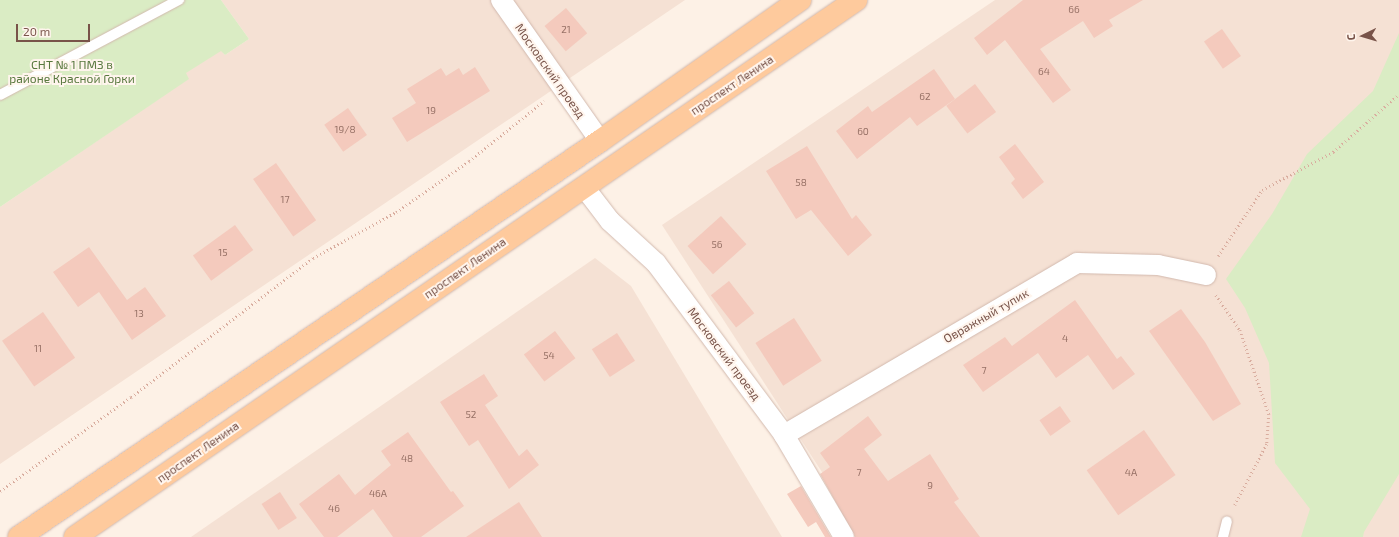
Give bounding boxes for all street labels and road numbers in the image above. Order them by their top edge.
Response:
street label: Московский проезд [512,21,588,121]
street label: проспект Ленина [688,52,776,118]
street label: проспект Ленина [421,234,509,302]
street label: Овражный тупик [941,286,1031,346]
street label: Московский проезд [684,305,764,403]
street label: проспект Ленина [154,418,242,486]

